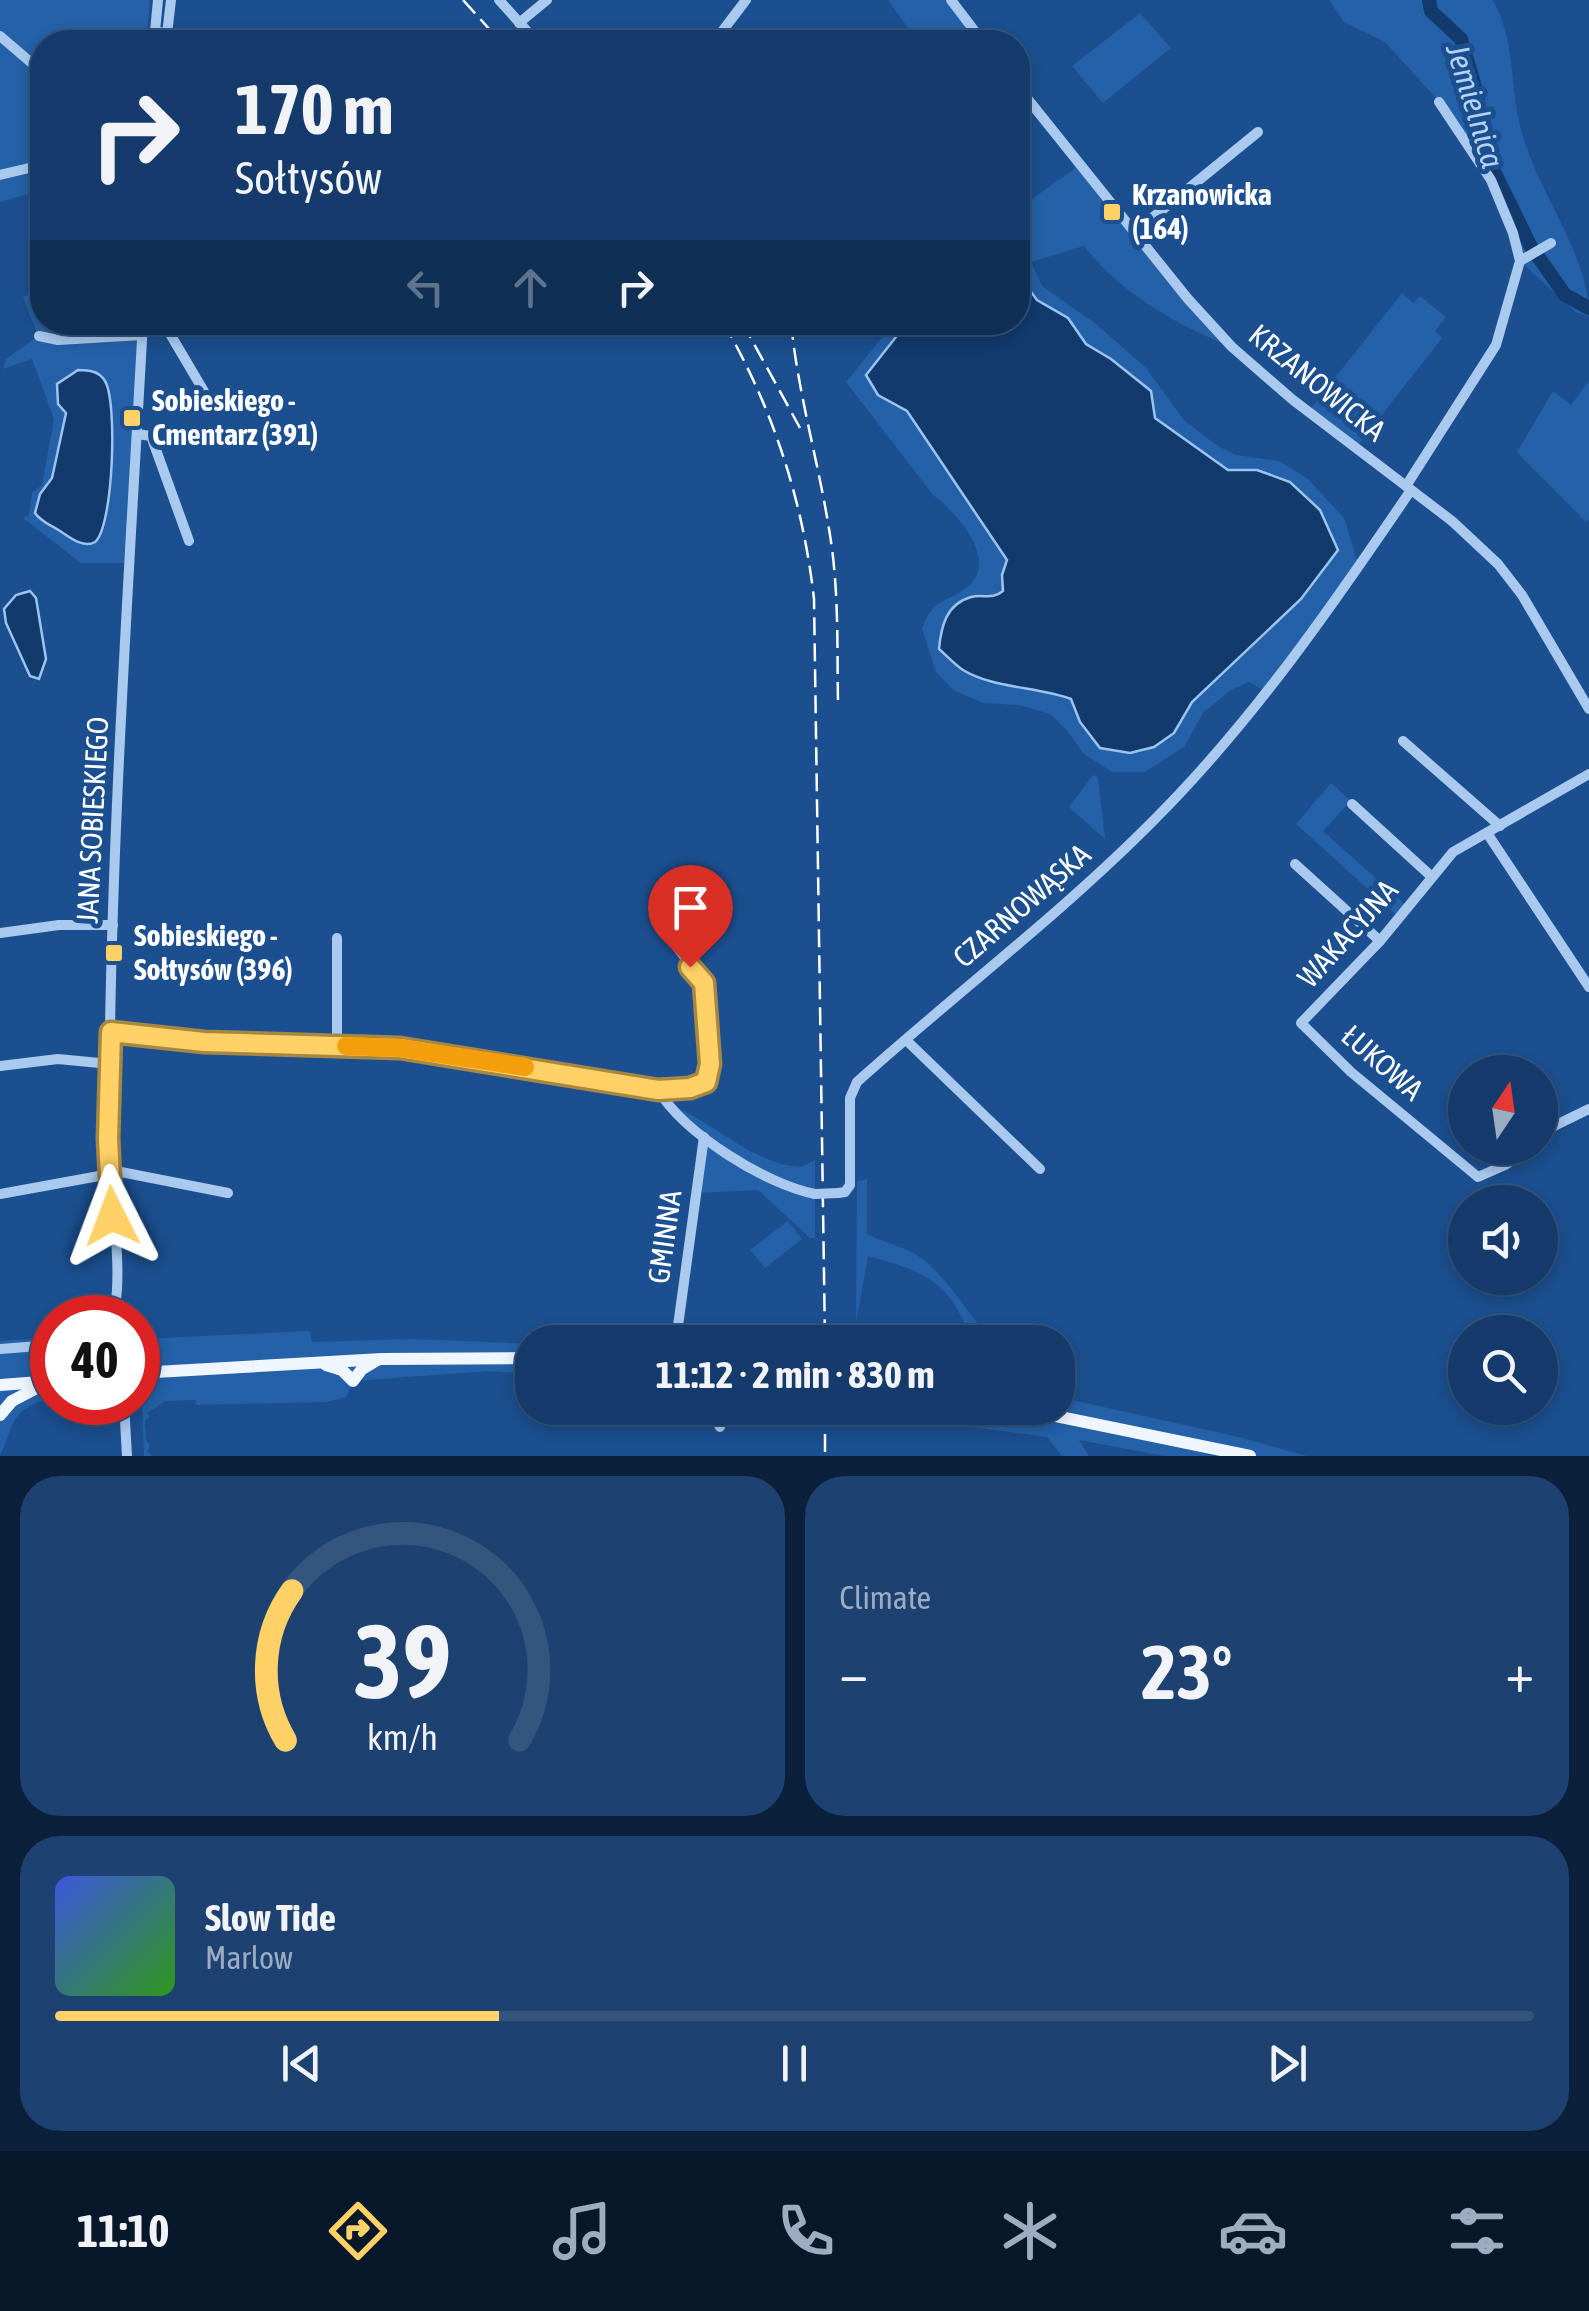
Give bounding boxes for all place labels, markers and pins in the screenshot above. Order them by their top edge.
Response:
place label: Krzanowicka (164) [1132,177,1272,245]
marker: Krzanowicka (164) [1101,201,1123,223]
place label: Sobieskiego - Cmentarz (391) [152,383,318,451]
marker: Sobieskiego - Cmentarz (391) [121,407,143,429]
pin [648,865,733,968]
place label: Sobieskiego - Sołtysów (396) [134,918,293,986]
marker: Sobieskiego - Sołtysów (396) [103,942,125,964]

